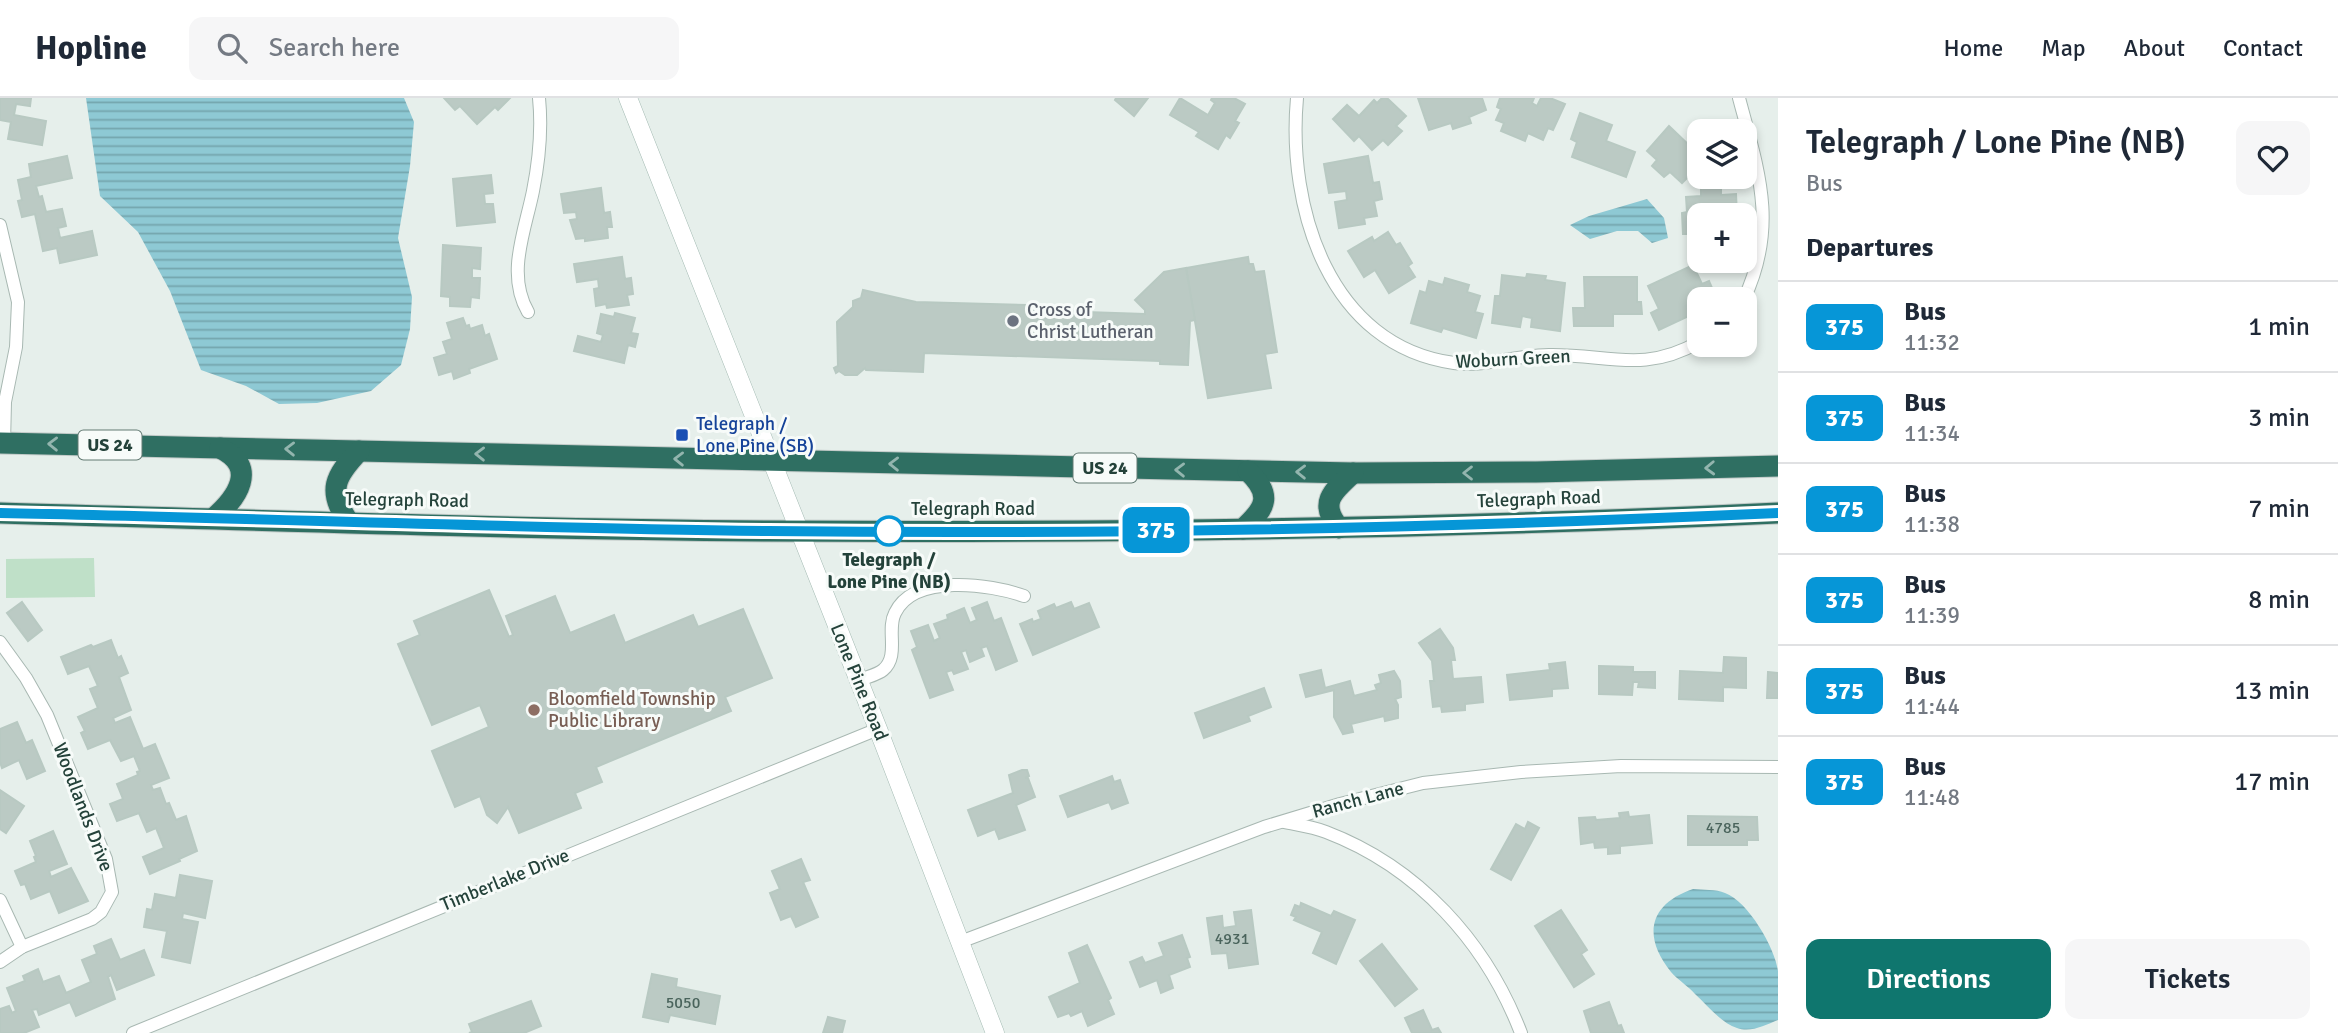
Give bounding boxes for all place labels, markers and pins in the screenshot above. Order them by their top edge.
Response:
place label: Cross of Christ Lutheran [1027,298,1154,344]
marker: Cross of Christ Lutheran [1005,313,1021,329]
place label: Telegraph / Lone Pine (SB) [696,412,814,458]
marker: Telegraph / Lone Pine (SB) [674,427,690,443]
marker: Telegraph / Lone Pine (NB) [874,516,904,546]
place label: Telegraph / Lone Pine (NB) [827,548,951,594]
place label: Bloomfield Township Public Library [548,687,715,733]
marker: Bloomfield Township Public Library [526,702,542,718]

